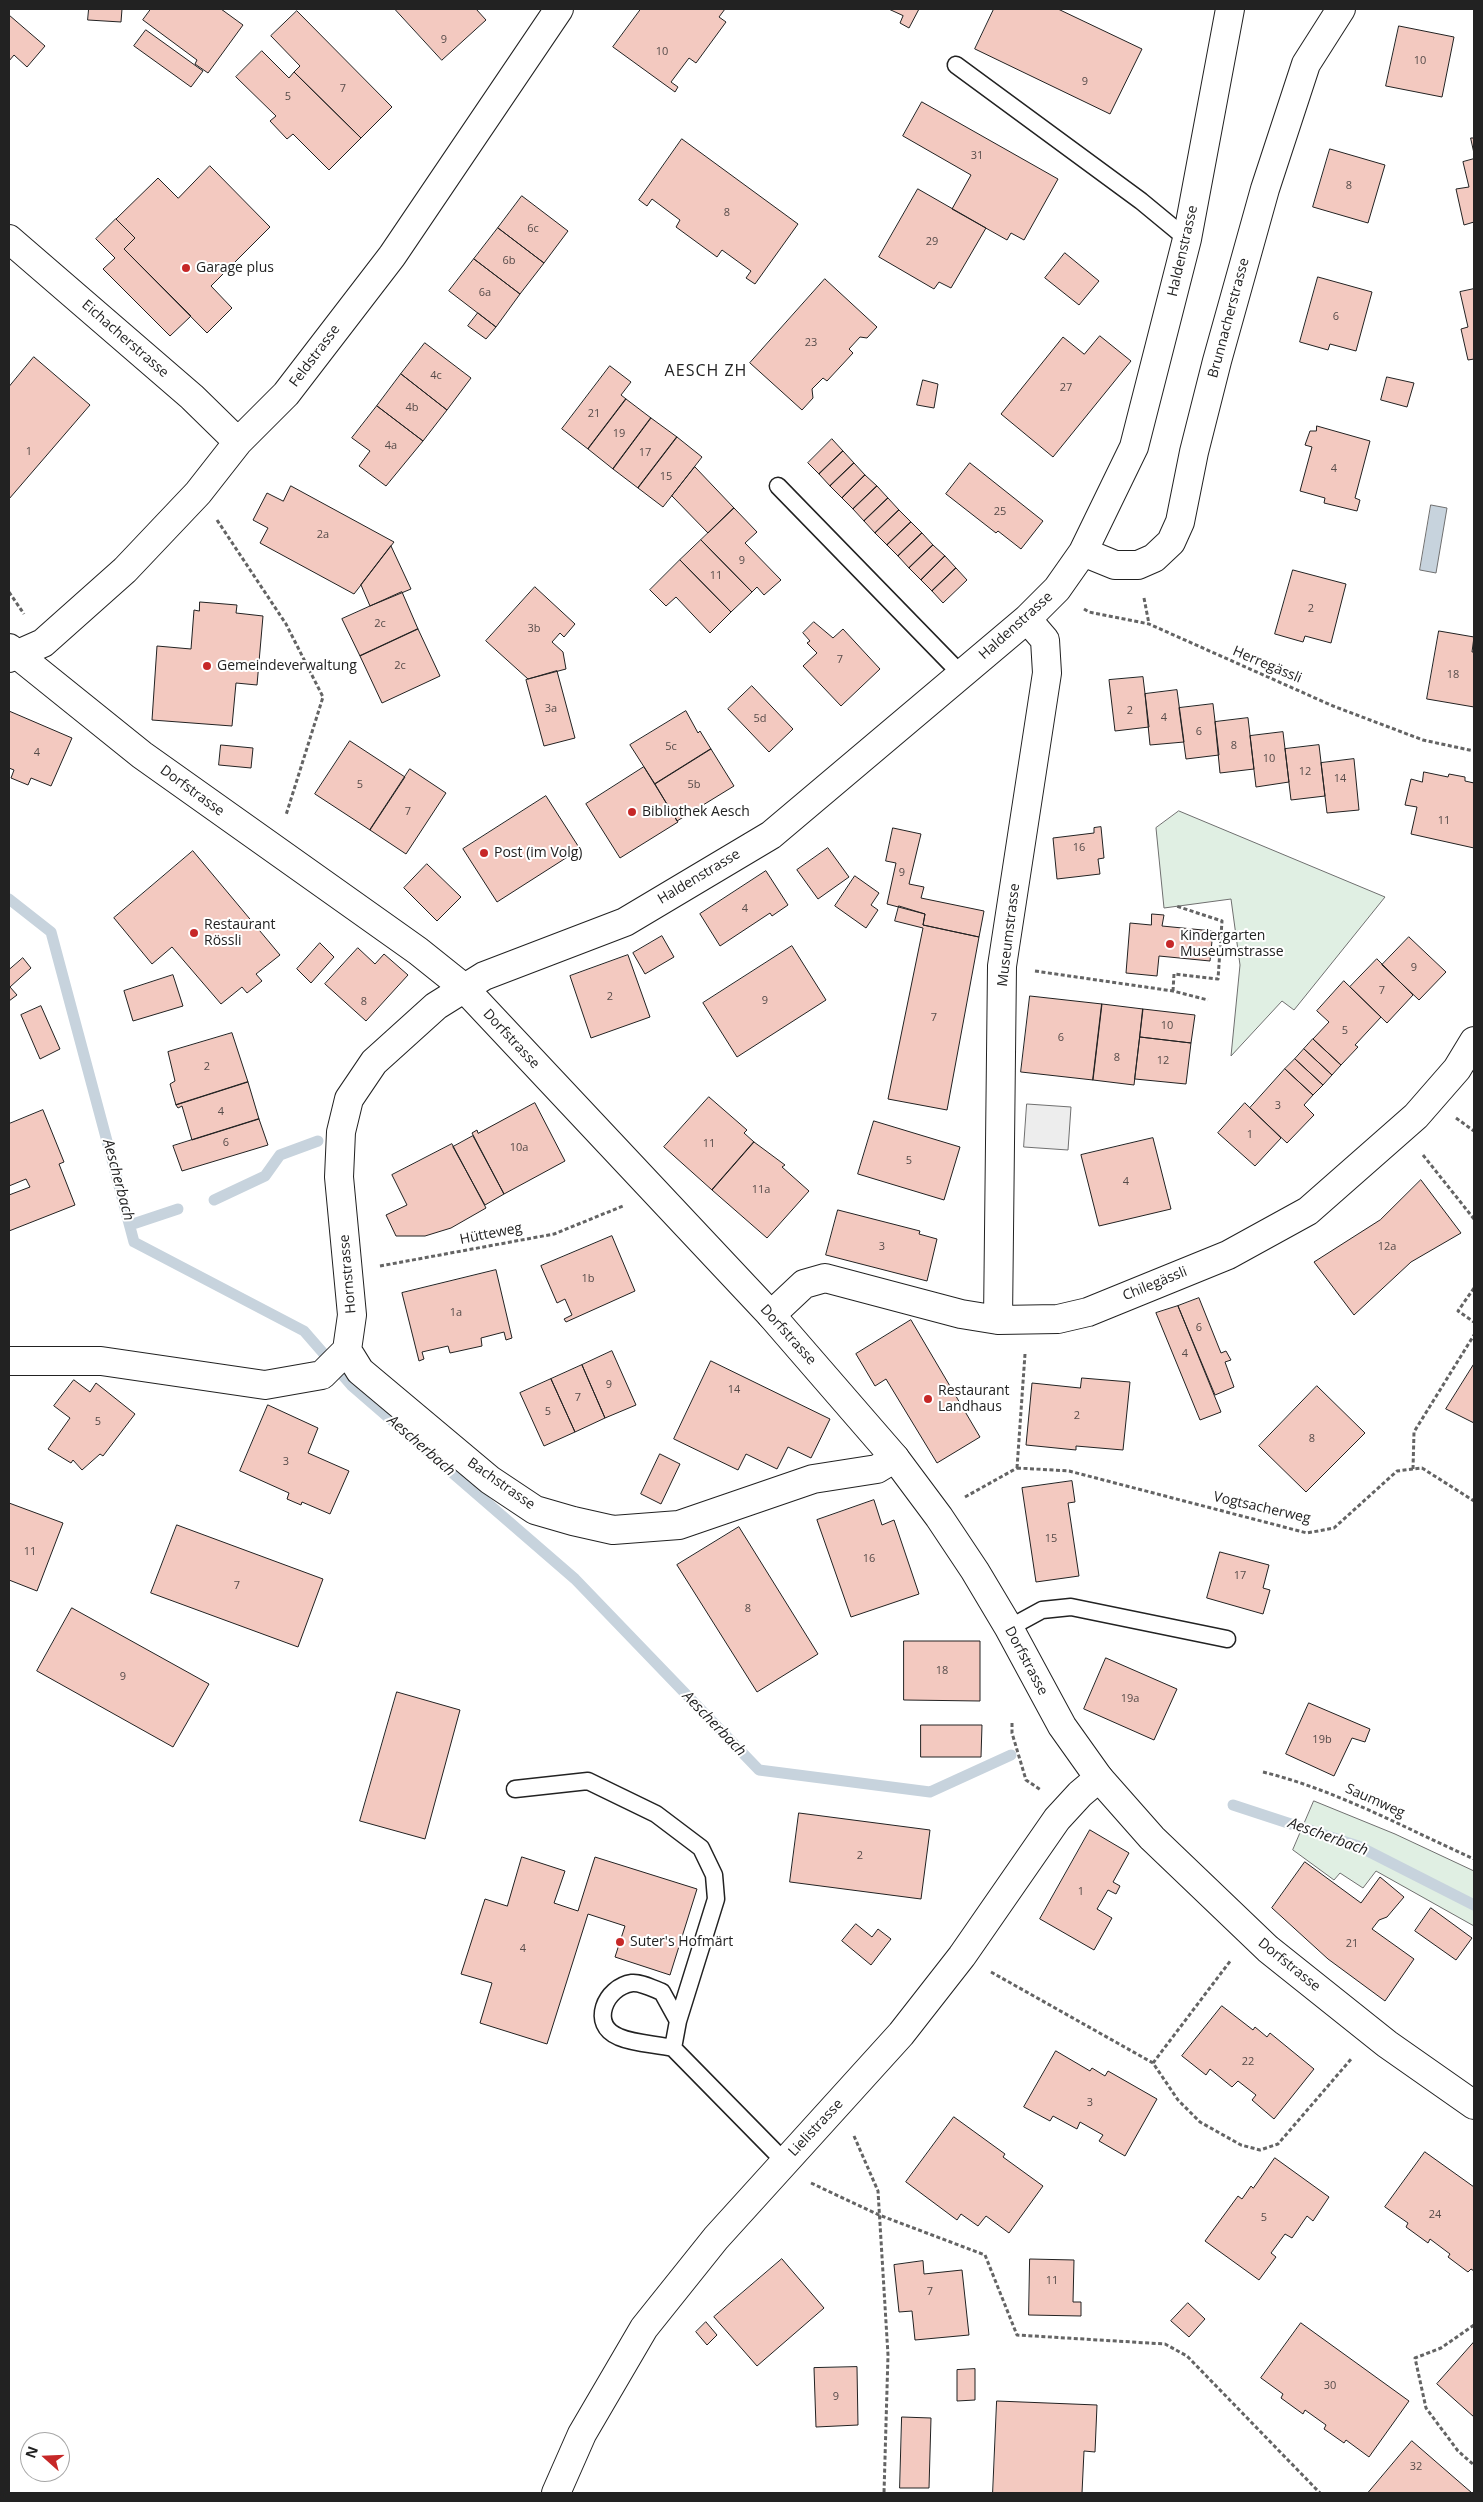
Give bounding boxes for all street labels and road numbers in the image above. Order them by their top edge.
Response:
street label: Haldenstrasse [1164,204,1202,298]
street label: Brunnacherstrasse [1205,256,1253,380]
street label: Eichacherstrasse [78,297,172,381]
street label: Feldstrasse [286,322,344,390]
street label: Haldenstrasse [976,589,1056,663]
street label: Herregässli [1230,643,1304,687]
street label: Dorfstrasse [157,762,227,820]
street label: Haldenstrasse [655,846,743,908]
street label: Museumstrasse [994,883,1024,987]
street label: Dorfstrasse [479,1006,543,1072]
street label: Hütteweg [458,1220,524,1248]
street label: Hornstrasse [336,1234,360,1314]
street label: Chilegässli [1120,1263,1190,1305]
street label: Dorfstrasse [757,1301,819,1369]
street label: Bachstrasse [464,1455,538,1513]
street label: Vogtsacherweg [1212,1489,1312,1527]
street label: Dorfstrasse [1001,1624,1051,1698]
street label: Saumweg [1343,1780,1407,1822]
street label: Dorfstrasse [1254,1935,1324,1995]
street label: Lielistrasse [785,2096,847,2160]

